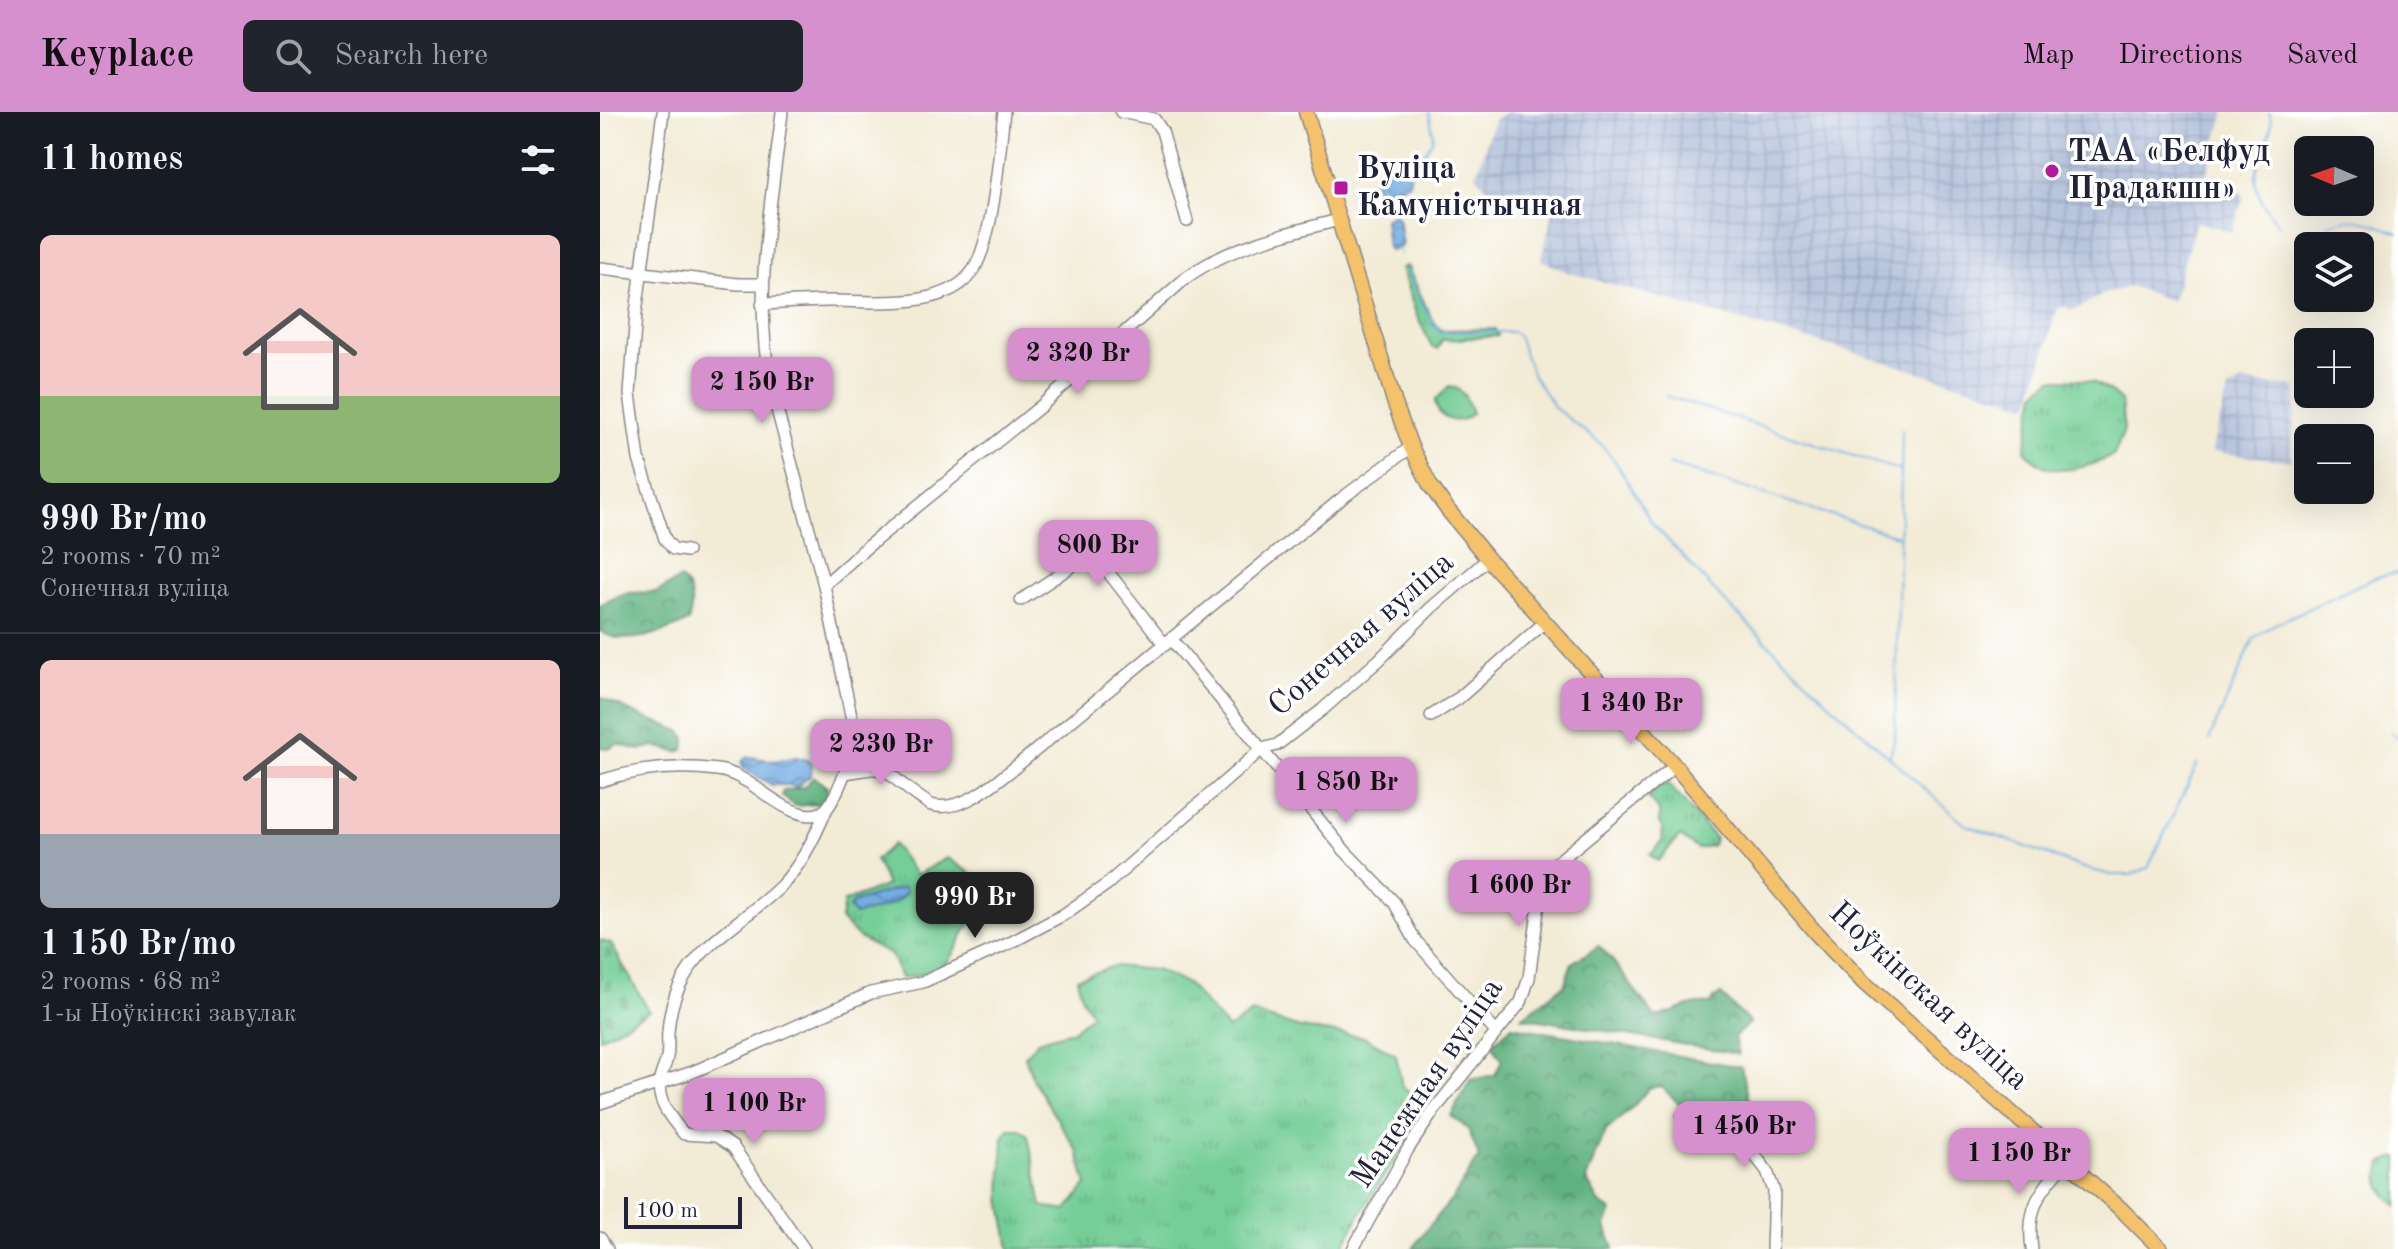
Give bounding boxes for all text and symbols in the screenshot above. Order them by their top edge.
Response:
search box [243,20,803,92]
icon: search [271,34,315,78]
text: Keyplace [40,37,195,75]
text: Search here [335,41,488,71]
text: Map [2022,42,2074,70]
text: Directions [2118,42,2243,70]
text: Saved [2287,42,2358,70]
north arrow [2294,136,2374,216]
map controls [2294,136,2374,504]
place label: ТАА «Белфуд Прадакшн» [2068,137,2270,206]
icon: filters [516,138,560,182]
text: 11 homes [40,143,183,177]
place label: Вуліца Камуністычная [1357,154,1582,223]
marker: ТАА «Белфуд Прадакшн» [2043,162,2061,180]
marker: Вуліца Камуністычная [1332,179,1350,197]
button: layers [2294,232,2374,312]
icon: home [228,287,372,431]
pin: 2 320 Br [995,328,1161,396]
button: + [2294,328,2374,408]
text: 2 320 Br [1026,341,1130,367]
pin: 2 150 Br [679,357,845,425]
text: 2 150 Br [710,370,814,396]
button: − [2294,424,2374,504]
text: 990 Br/mo [40,503,207,537]
pin: 800 Br [1033,520,1163,588]
text: 800 Br [1057,533,1139,559]
text: 2 rooms · 70 m² [40,544,221,570]
street label: Сонечная вуліца [1264,546,1461,724]
text: Сонечная вуліца [40,576,229,602]
pin: 1 340 Br [1548,678,1714,746]
text: 1 340 Br [1579,691,1683,717]
icon: home [228,712,372,856]
pin: 2 230 Br [798,719,964,787]
text: 2 230 Br [829,732,933,758]
pin: 1 850 Br [1263,757,1429,825]
text: 1 850 Br [1294,770,1398,796]
pin: 1 600 Br [1436,860,1602,928]
pin: 990 Br [910,872,1040,940]
text: 1 600 Br [1467,873,1571,899]
text: 990 Br [934,885,1016,911]
street label: Ноўкінская вуліца [1822,897,2034,1097]
text: 1 150 Br/mo [40,928,236,962]
text: 2 rooms · 68 m² [40,969,221,995]
street label: Манежная вуліца [1346,973,1510,1195]
text: 1-ы Ноўкінскі завулак [40,1001,297,1027]
pin: 1 100 Br [671,1078,837,1146]
text: 1 100 Br [702,1091,806,1117]
pin: 1 450 Br [1661,1101,1827,1169]
text: 1 450 Br [1692,1114,1796,1140]
pin: 1 150 Br [1936,1128,2102,1196]
text: 1 150 Br [1967,1141,2071,1167]
scale bar [624,1193,742,1229]
text: 100 m [636,1200,698,1222]

